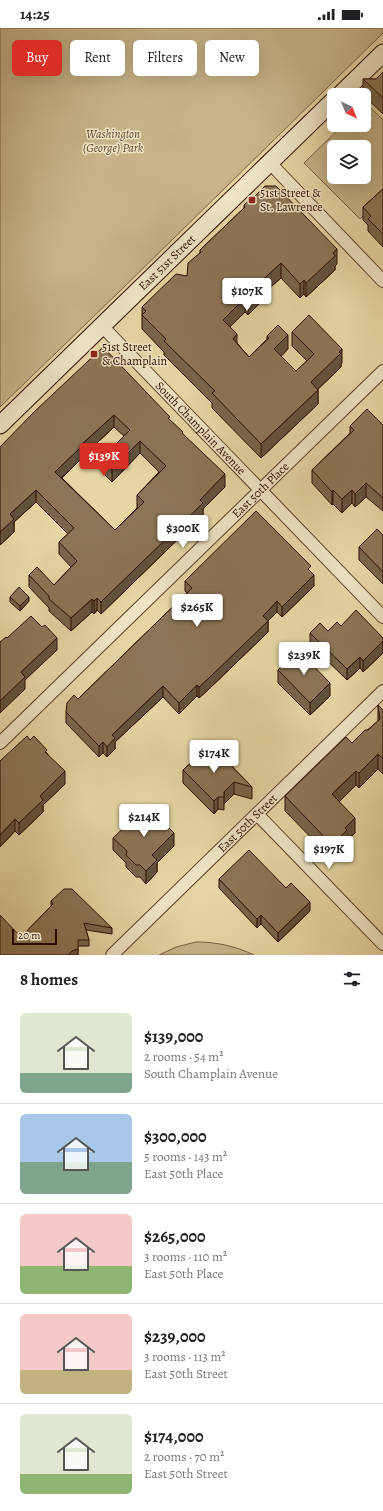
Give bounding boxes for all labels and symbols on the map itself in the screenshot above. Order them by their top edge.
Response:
north arrow [327,88,371,132]
park label: Washington (George) Park [83,126,144,156]
place label: 51st Street & St. Lawrence [260,185,323,215]
marker: 51st Street & St. Lawrence [247,195,257,205]
street label: East 51st Street [135,231,199,294]
pin: $107K [219,278,275,312]
place label: 51st Street & Champlain [102,339,168,369]
marker: 51st Street & Champlain [89,349,99,359]
street label: South Champlain Avenue [152,378,249,478]
pin: $139K [76,443,132,477]
street label: East 50th Place [228,459,292,521]
pin: $300K [155,515,211,549]
pin: $265K [169,594,225,628]
pin: $239K [276,642,332,676]
pin: $174K [186,740,242,774]
street label: East 50th Street [214,790,281,856]
pin: $214K [116,804,172,838]
pin: $197K [301,836,357,870]
scale bar [12,927,57,946]

